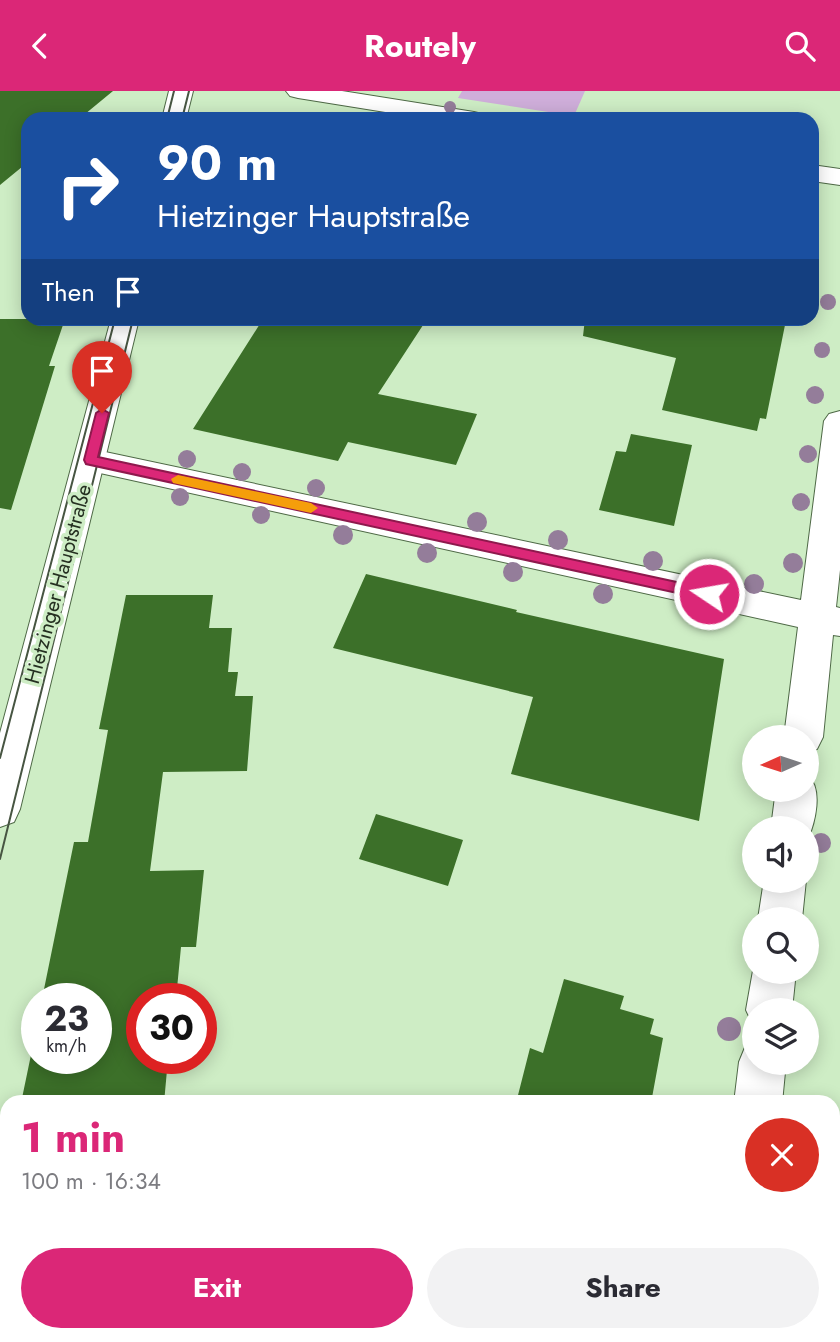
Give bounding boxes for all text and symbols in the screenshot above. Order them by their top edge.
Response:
text: Routely [364,23,476,69]
icon: back [21,27,59,65]
icon: search [781,27,819,65]
text: 90 m [157,128,277,198]
icon: right [42,140,133,231]
text: Hietzinger Hauptstraße [157,193,470,239]
text: Then [42,273,95,311]
icon: arrive [109,273,147,311]
pin [72,341,132,413]
icon: arrive [83,352,121,390]
street label: Hietzinger Hauptstraße [17,481,99,687]
position arrow [672,557,746,631]
north arrow [742,725,819,801]
map controls [742,725,819,1075]
button: sound [742,816,819,893]
button: search [742,907,819,984]
speed limit sign: 30 [126,983,217,1074]
text: 23 [44,994,89,1044]
button: layers [742,998,819,1075]
text: km/h [46,1033,87,1059]
text: 1 min [21,1107,125,1168]
button: close [745,1118,819,1192]
text: 100 m · 16:34 [21,1164,161,1198]
button: Exit [21,1248,413,1328]
button: Share [427,1248,819,1328]

